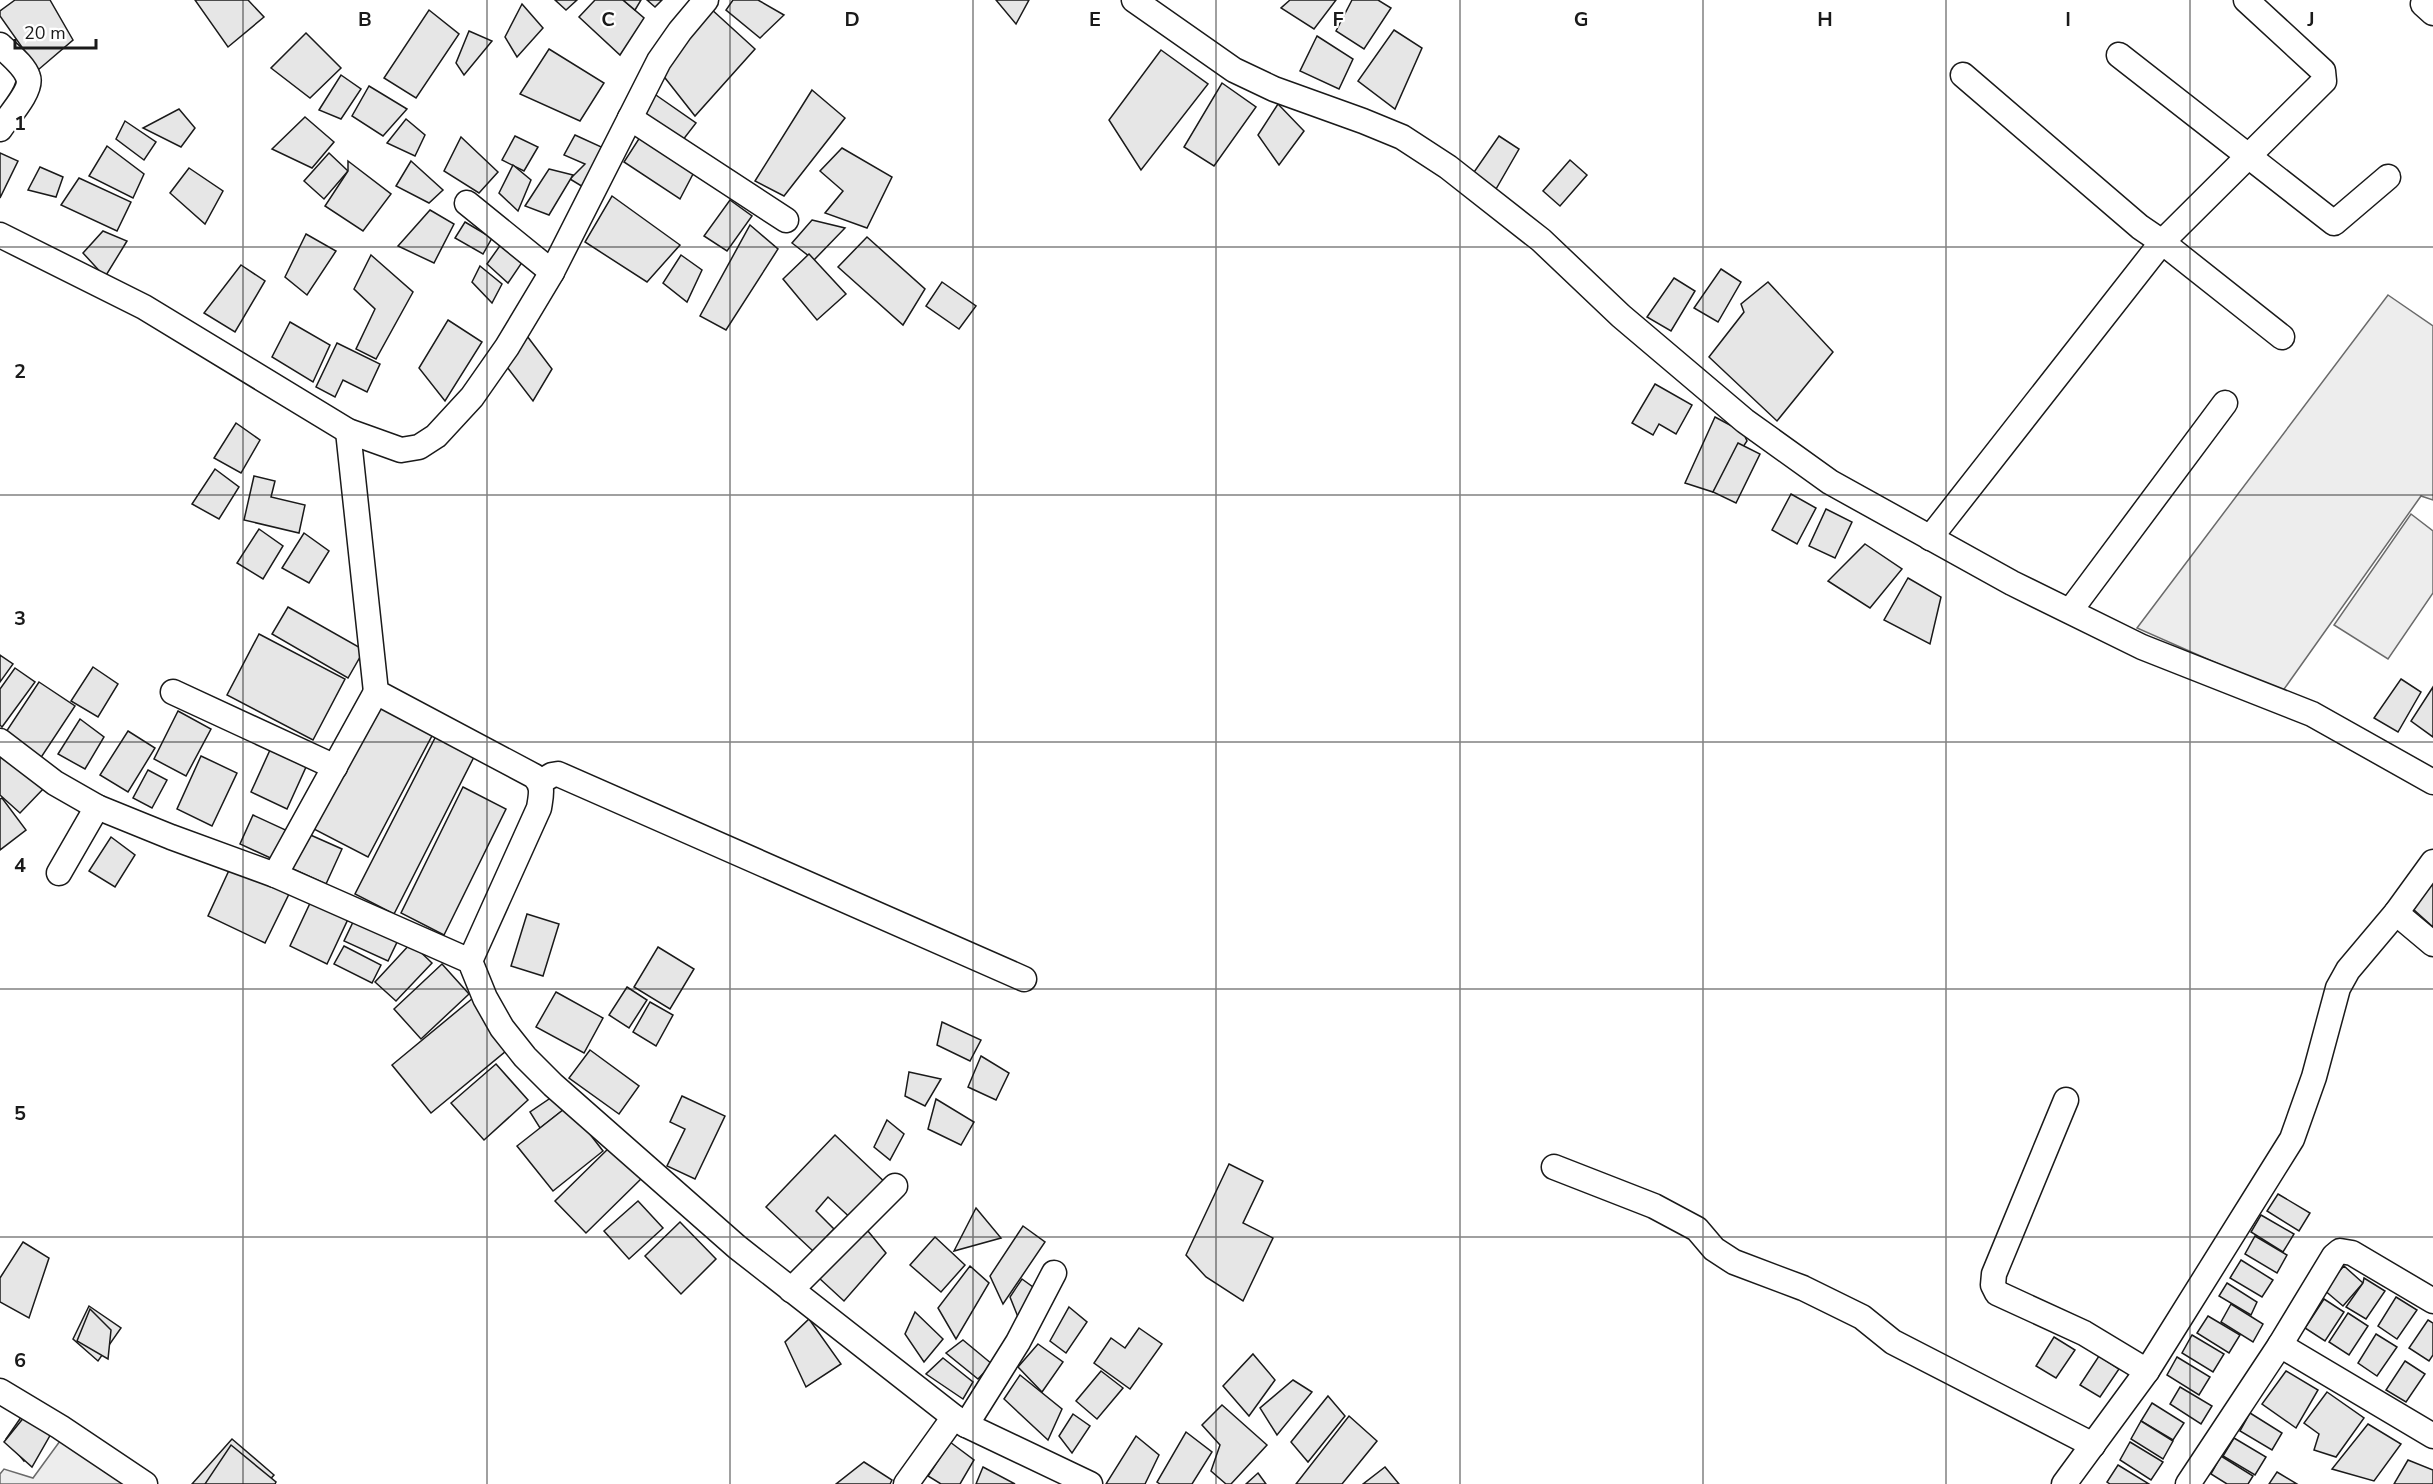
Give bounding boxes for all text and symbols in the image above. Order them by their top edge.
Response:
text: B [358,6,372,33]
text: C [601,6,615,33]
text: D [844,6,860,33]
text: E [1089,6,1101,33]
text: F [1332,6,1344,33]
text: G [1574,6,1588,33]
text: H [1817,6,1833,33]
text: I [2065,6,2071,33]
text: J [2306,6,2315,33]
scale bar [15,12,96,50]
text: 20 m [24,21,66,45]
text: 1 [14,110,26,137]
text: 2 [14,358,26,385]
text: 3 [14,605,26,632]
text: 4 [14,852,26,879]
text: 5 [14,1100,26,1127]
text: 6 [14,1347,26,1374]

